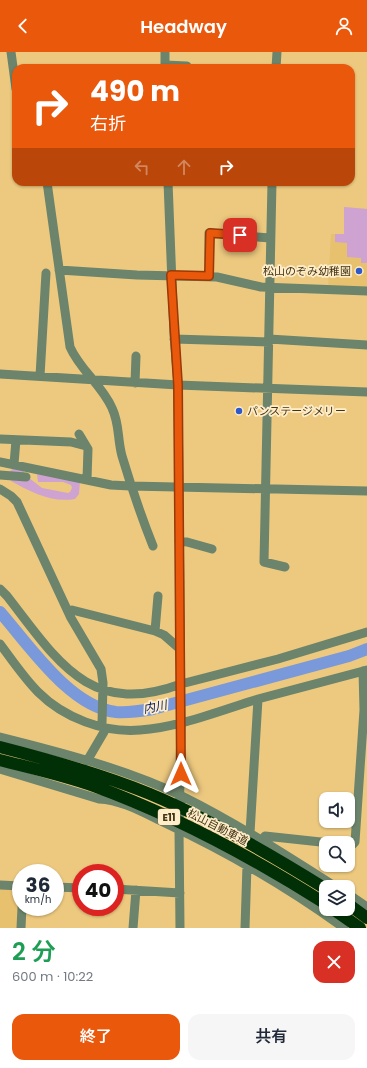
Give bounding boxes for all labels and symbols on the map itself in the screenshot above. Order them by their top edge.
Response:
pin [223,218,257,252]
place label: 松山のぞみ幼稚園 [263,263,351,279]
marker: 松山のぞみ幼稚園 [354,266,364,276]
place label: パンステージメリー [247,403,346,419]
marker: パンステージメリー [234,406,244,416]
water label: 内川 [141,695,170,717]
position arrow [160,753,202,795]
street label: 松山自動車道 [185,805,251,849]
road number: E11 [158,809,180,825]
speed limit sign: 40 [72,864,124,916]

